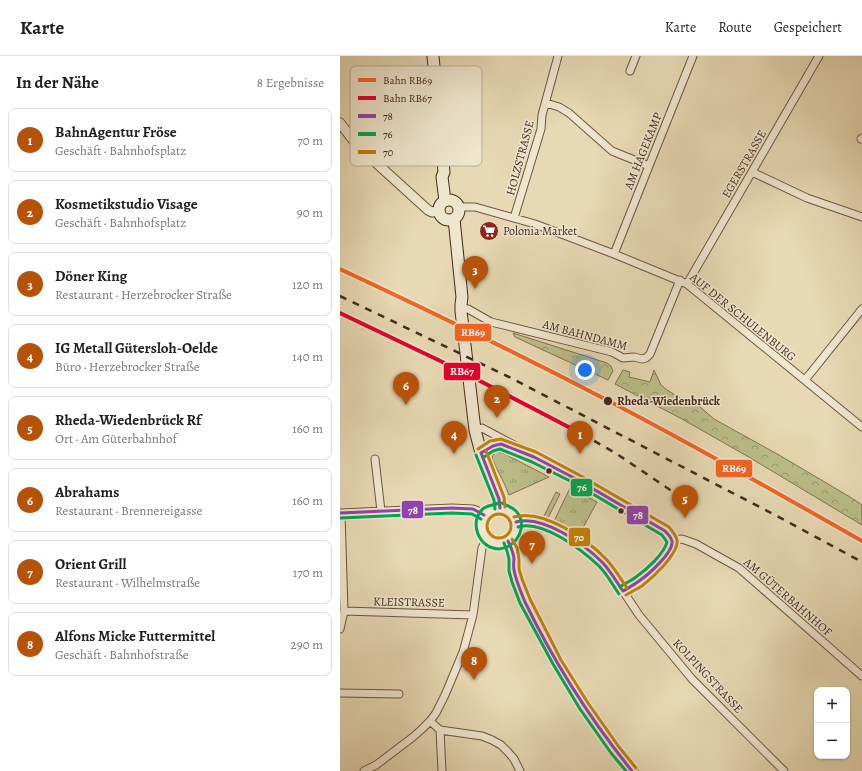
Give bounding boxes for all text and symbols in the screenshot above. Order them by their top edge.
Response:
text: Karte [20,15,64,41]
text: Karte [665,18,696,37]
text: Route [718,18,752,37]
text: Gespeichert [774,18,842,37]
legend [350,66,482,166]
text: In der Nähe [16,71,99,94]
text: Bahn RB69 [383,73,432,88]
text: 8 Ergebnisse [257,74,324,91]
text: Bahn RB67 [383,91,432,106]
text: 78 [383,109,393,124]
street label: AM HAGEKAMP [620,110,666,193]
street label: HOLZSTRASSE [502,119,538,197]
text: BahnAgentur Fröse [55,122,177,142]
text: 76 [383,127,393,142]
street label: EGERSTRASSE [718,127,770,201]
text: 1 [28,132,32,149]
text: 70 m [297,132,323,149]
text: Geschäft · Bahnhofsplatz [55,142,186,159]
text: 70 [383,145,394,160]
text: Kosmetikstudio Visage [55,194,198,214]
text: 2 [27,204,33,221]
text: 90 m [297,204,323,221]
text: Geschäft · Bahnhofsplatz [55,214,186,231]
supermarket icon: Polonia Market [478,220,500,242]
place label: Polonia Market [503,223,577,239]
pin: 3 [462,256,488,289]
text: Döner King [55,266,127,286]
street label: AUF DER SCHULENBURG [686,269,799,365]
text: 3 [27,276,33,293]
text: 120 m [292,276,323,293]
text: Restaurant · Herzebrocker Straße [55,286,232,303]
street label: AM BAHNDAMM [540,316,629,354]
line badge: RB69 [454,323,492,342]
text: RB69 [461,325,485,340]
text: IG Metall Gütersloh-Oelde [55,338,218,358]
text: 4 [27,348,33,365]
text: 140 m [292,348,323,365]
text: Büro · Herzebrocker Straße [55,358,200,375]
your location [575,360,595,380]
line badge: RB67 [443,362,481,381]
text: RB67 [450,364,474,379]
pin: 6 [393,372,419,405]
pin: 2 [484,385,510,418]
place label: Rheda-Wiedenbrück [617,393,721,409]
marker: Rheda-Wiedenbrück [602,395,614,407]
text: Rheda-Wiedenbrück Rf [55,410,201,430]
text: 5 [27,420,33,437]
text: 160 m [292,420,323,437]
pin: 4 [441,421,467,454]
pin: 1 [567,421,593,454]
text: Ort · Am Güterbahnhof [55,430,177,447]
line badge: RB69 [715,459,753,478]
text: RB69 [722,461,746,476]
unlabelled marker [544,466,554,476]
line badge: 76 [570,478,593,497]
text: 76 [577,480,587,495]
text: Abrahams [55,482,119,502]
pin: 5 [672,485,698,518]
text: 6 [27,492,33,509]
text: 160 m [292,492,323,509]
line badge: 78 [401,500,424,519]
text: Restaurant · Brennereigasse [55,502,202,519]
text: 78 [408,503,418,518]
line badge: 78 [626,505,649,525]
unlabelled marker [616,506,626,516]
text: 78 [633,508,643,523]
line badge: 70 [568,527,591,547]
text: 70 [574,530,585,545]
pin: 7 [519,531,545,564]
text: Orient Grill [55,554,127,574]
street label: AM GÜTERBAHNHOF [740,554,836,640]
text: 7 [27,564,33,581]
text: 170 m [293,564,323,581]
text: Restaurant · Wilhelmstraße [55,574,200,591]
street label: KLEISTRASSE [373,593,445,611]
text: Alfons Micke Futtermittel [55,626,215,646]
street label: KOLPINGSTRASSE [669,635,747,717]
text: 8 [27,636,33,653]
text: 290 m [291,636,323,653]
text: Geschäft · Bahnhofstraße [55,646,189,663]
pin: 8 [461,647,487,680]
map controls [814,687,850,759]
button: + [814,687,850,723]
button: − [814,723,850,759]

